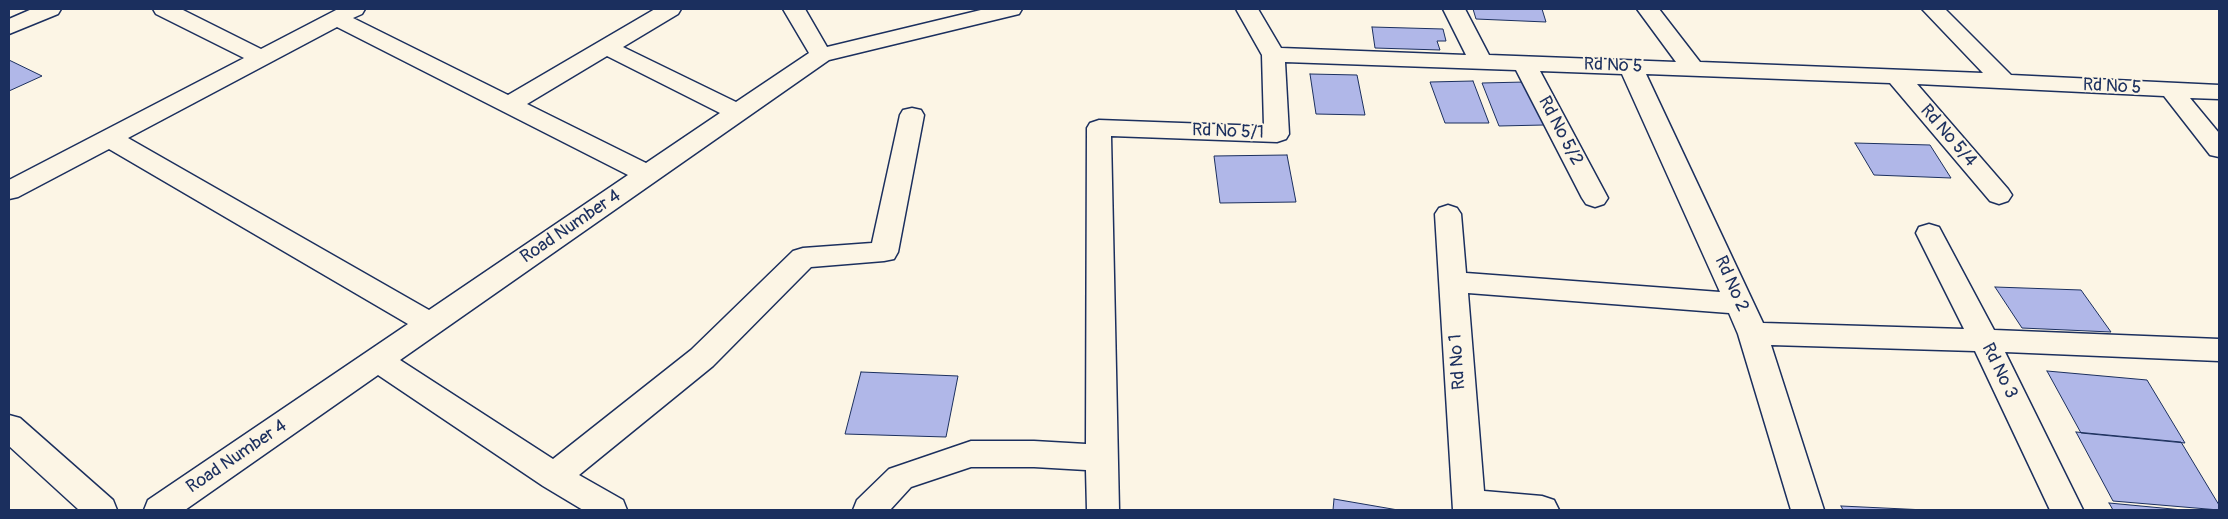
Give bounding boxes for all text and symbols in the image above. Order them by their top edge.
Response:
street label: Rd No 5 [1583,54,1643,78]
street label: Rd No 5 [2082,75,2142,99]
street label: Rd No 5/2 [1533,93,1587,169]
street label: Rd No 5/4 [1915,100,1981,172]
street label: Rd No 5/1 [1192,120,1264,144]
street label: Road Number 4 [517,186,625,268]
street label: Rd No 2 [1709,253,1753,315]
street label: Rd No 1 [1445,333,1471,391]
street label: Rd No 3 [1976,340,2022,402]
street label: Road Number 4 [183,416,291,498]

